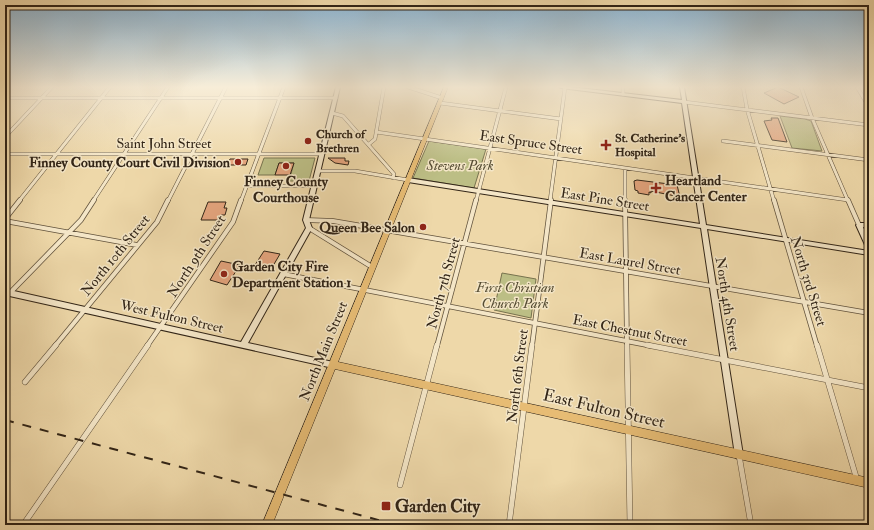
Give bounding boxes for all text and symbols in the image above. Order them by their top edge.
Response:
place label: Church of Brethren [316,127,367,156]
street label: East Spruce Street [478,127,584,159]
place label: St. Catherine's Hospital [615,131,685,160]
street label: Saint John Street [116,135,212,152]
marker: Church of Brethren [303,136,313,146]
marker: St. Catherine's Hospital [600,139,612,151]
place label: Finney County Court Civil Division [29,154,231,172]
marker: Finney County Court Civil Division [233,157,243,167]
park label: Stevens Park [426,157,494,174]
marker: Finney County Courthouse [281,161,291,171]
place label: Heartland Cancer Center [665,172,747,205]
place label: Finney County Courthouse [244,173,329,206]
marker: Heartland Cancer Center [650,182,662,194]
street label: East Pine Street [559,184,651,215]
street label: North 10th Street [77,211,154,299]
street label: North 9th Street [163,212,230,301]
place label: Queen Bee Salon [319,219,416,236]
marker: Queen Bee Salon [418,222,428,232]
street label: North 3rd Street [787,234,830,329]
street label: North 7th Street [423,235,464,331]
street label: East Laurel Street [578,244,682,279]
street label: North 4th Street [712,256,743,353]
place label: Garden City Fire Department Station 1 [232,258,351,292]
marker: Garden City Fire Department Station 1 [219,269,229,279]
park label: First Christian Church Park [475,279,555,312]
street label: West Fulton Street [118,296,226,337]
street label: North Main Street [296,299,351,403]
street label: East Chestnut Street [571,311,689,350]
street label: North 6th Street [503,328,532,424]
street label: East Fulton Street [541,384,667,433]
place label: Garden City [395,496,481,518]
marker: Garden City [380,500,392,512]

